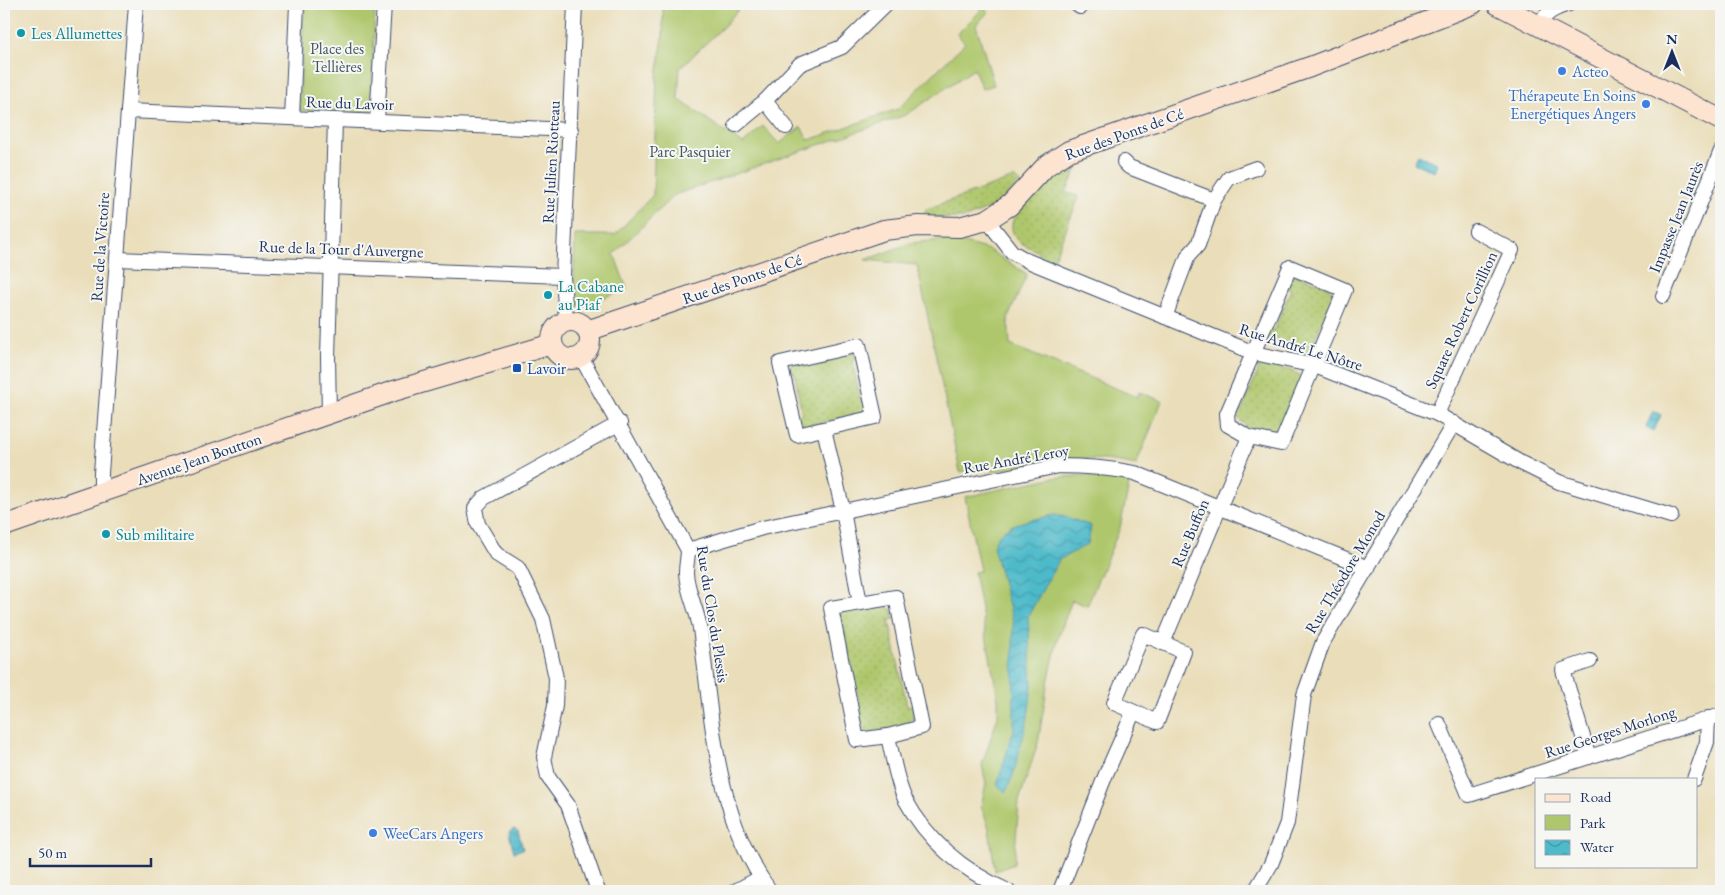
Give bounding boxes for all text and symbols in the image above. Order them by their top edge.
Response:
place label: Les Allumettes [31,23,122,44]
marker: Les Allumettes [15,27,27,39]
north arrow [1648,28,1698,78]
text: N [1666,30,1678,48]
park label: Place des Tellières [310,38,364,77]
place label: Acteo [1571,61,1609,82]
marker: Acteo [1556,65,1568,77]
place label: Thérapeute En Soins Energétiques Angers [1508,85,1636,124]
street label: Rue du Lavoir [306,91,395,115]
marker: Thérapeute En Soins Energétiques Angers [1640,98,1652,110]
street label: Rue Julien Riotteau [537,99,565,224]
street label: Rue des Ponts de Cé [1062,103,1186,165]
park label: Parc Pasquier [649,141,731,162]
street label: Impasse Jean Jaurès [1644,158,1708,276]
street label: Rue de la Victoire [86,192,114,302]
street label: Rue de la Tour d'Auvergne [258,236,424,262]
street label: Square Robert Corillion [1420,247,1502,392]
street label: Rue des Ponts de Cé [680,249,804,309]
place label: La Cabane au Piaf [558,276,624,315]
marker: La Cabane au Piaf [542,289,554,301]
street label: Rue André Le Nôtre [1237,318,1365,376]
place label: Lavoir [527,358,567,379]
marker: Lavoir [511,362,523,374]
street label: Avenue Jean Boutton [133,428,265,491]
street label: Rue André Leroy [961,439,1072,479]
street label: Rue Buffon [1166,495,1214,570]
street label: Rue Théodore Monod [1300,506,1390,637]
place label: Sub militaire [116,524,194,545]
marker: Sub militaire [100,528,112,540]
street label: Rue du Clos du Plessis [692,544,734,684]
street label: Rue Georges Morlong [1542,701,1679,763]
legend [1535,778,1698,868]
text: Road [1580,787,1612,806]
text: Park [1580,813,1607,832]
place label: WeeCars Angers [383,823,483,844]
marker: WeeCars Angers [367,827,379,839]
scale bar [30,835,151,867]
text: Water [1580,837,1614,856]
text: 50 m [38,843,67,862]

